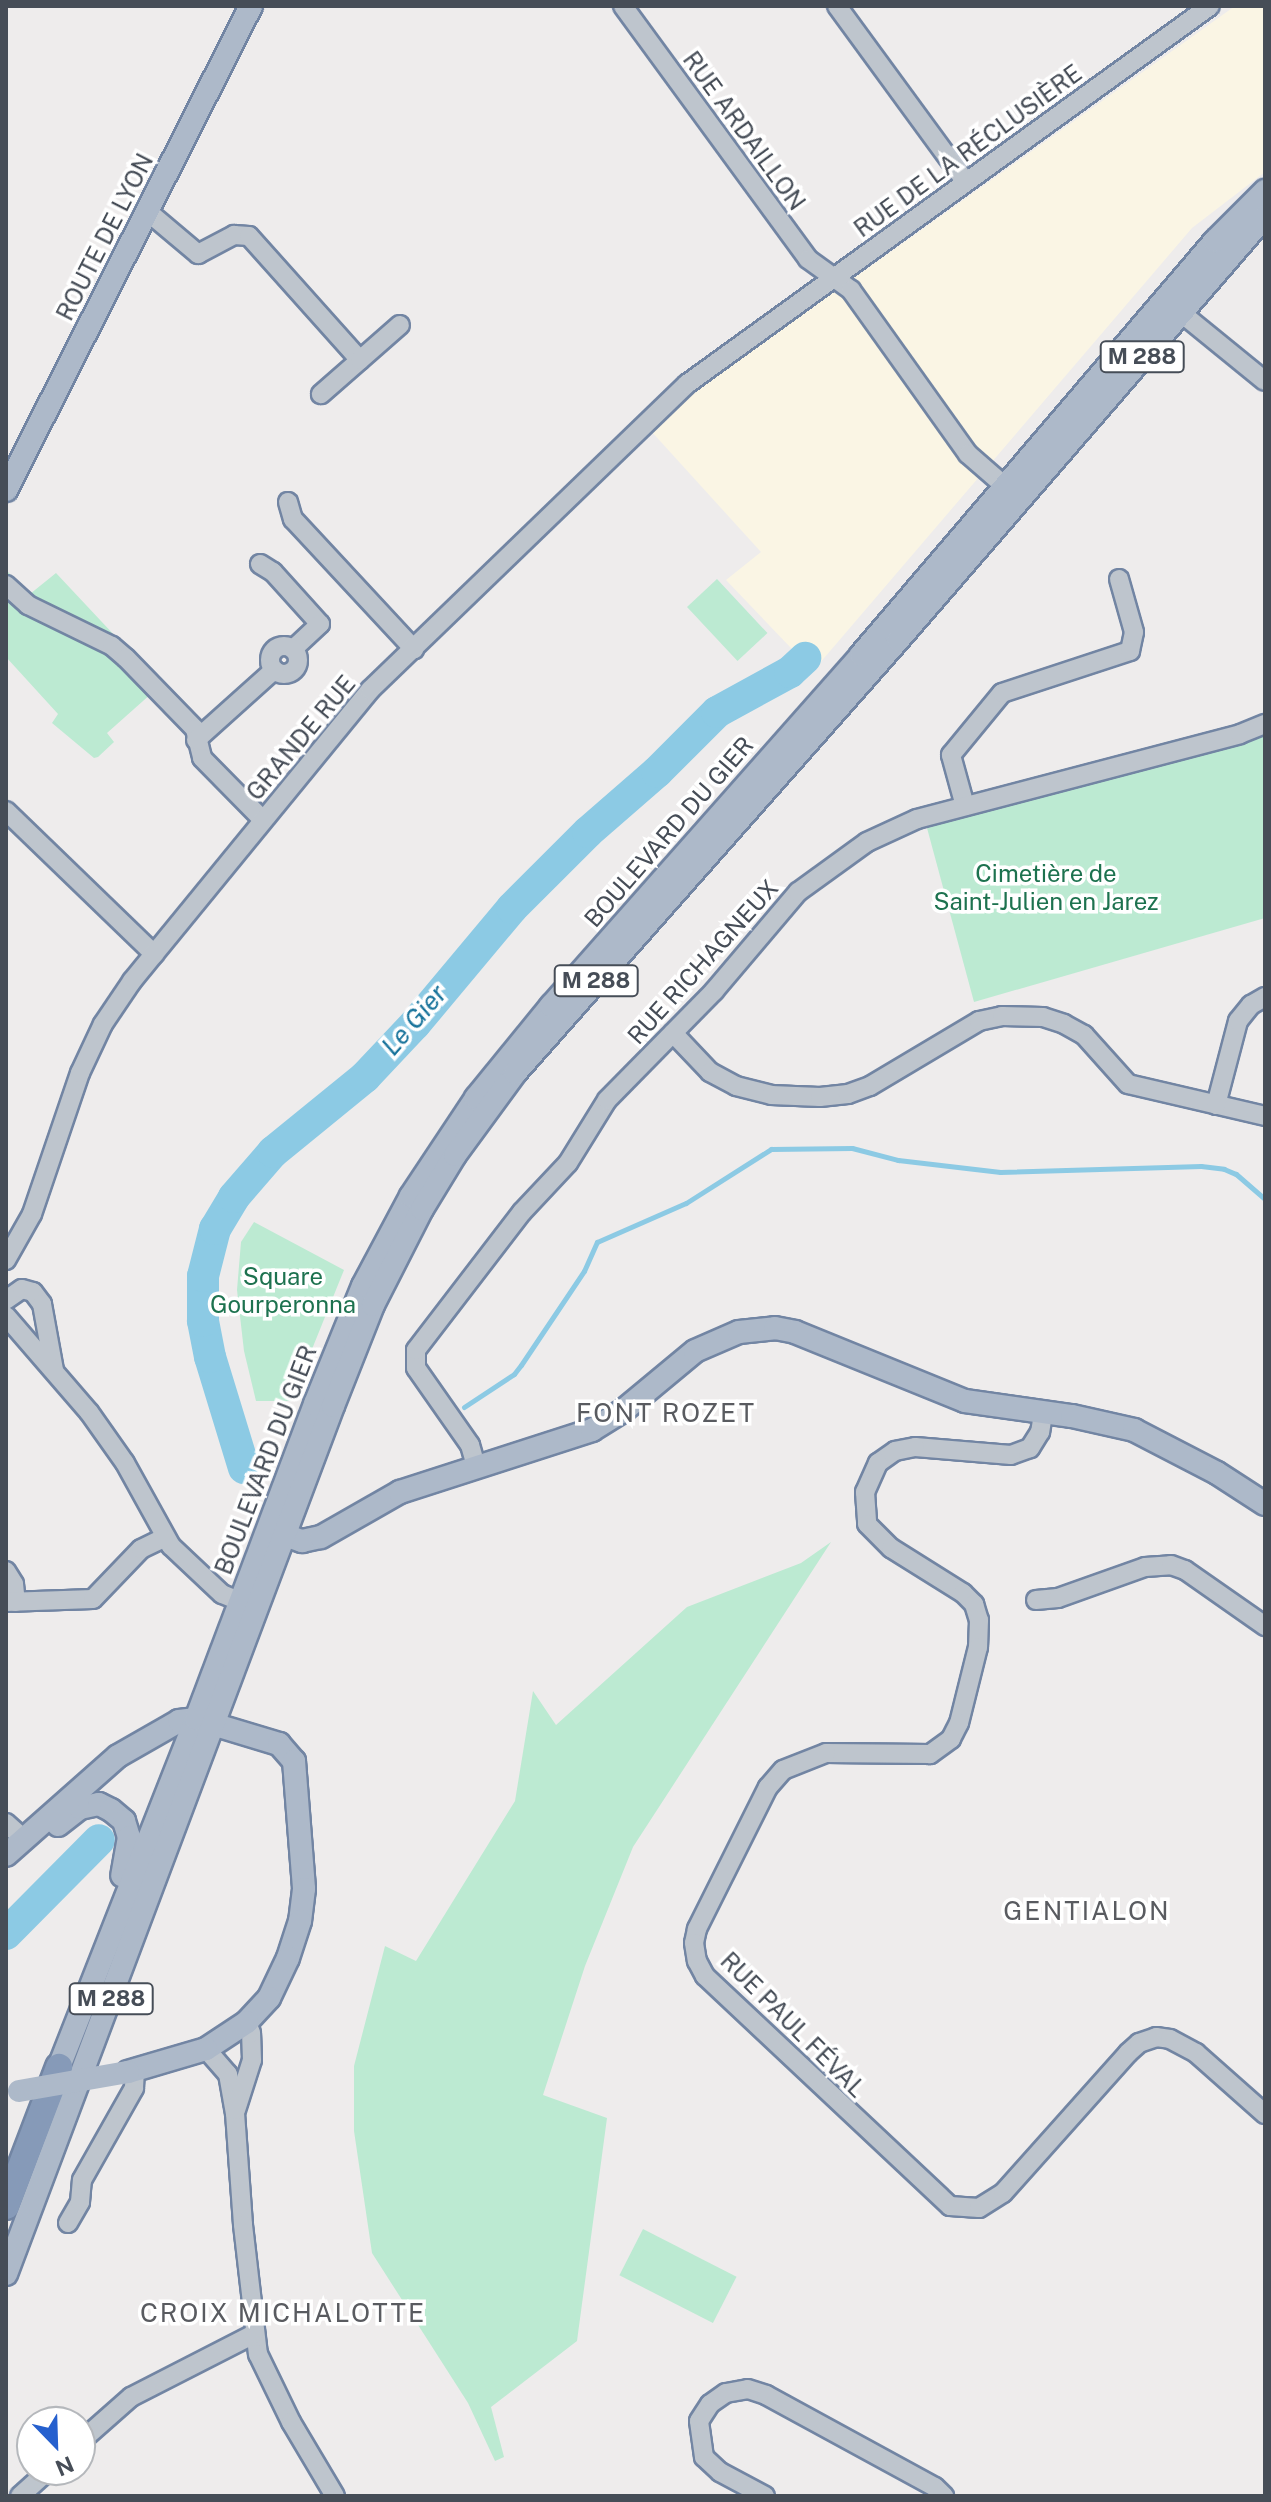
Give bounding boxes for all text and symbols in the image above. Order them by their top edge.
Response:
street label: RUE ARDAILLON [677,46,811,216]
street label: RUE DE LA RÉCLUSIÈRE [849,59,1087,243]
street label: ROUTE DE LYON [50,149,160,325]
road number: M 288 [1098,339,1186,375]
street label: GRANDE RUE [241,670,361,806]
street label: BOULEVARD DU GIER [578,731,760,933]
park label: Cimetière de Saint-Julien en Jarez [933,860,1159,916]
street label: RUE RICHAGNEUX [622,874,784,1050]
road number: M 288 [552,963,640,999]
water label: Le Gier [375,978,453,1062]
park label: Square Gourperonna [210,1263,356,1319]
street label: BOULEVARD DU GIER [209,1341,323,1579]
district label: FONT ROZET [576,1397,756,1429]
district label: GENTIALON [1003,1895,1171,1927]
street label: RUE PAUL FÉVAL [714,1946,872,2104]
road number: M 288 [67,1981,155,2017]
district label: CROIX MICHALOTTE [140,2297,426,2329]
north arrow [16,2406,96,2486]
text: N [52,2451,78,2482]

